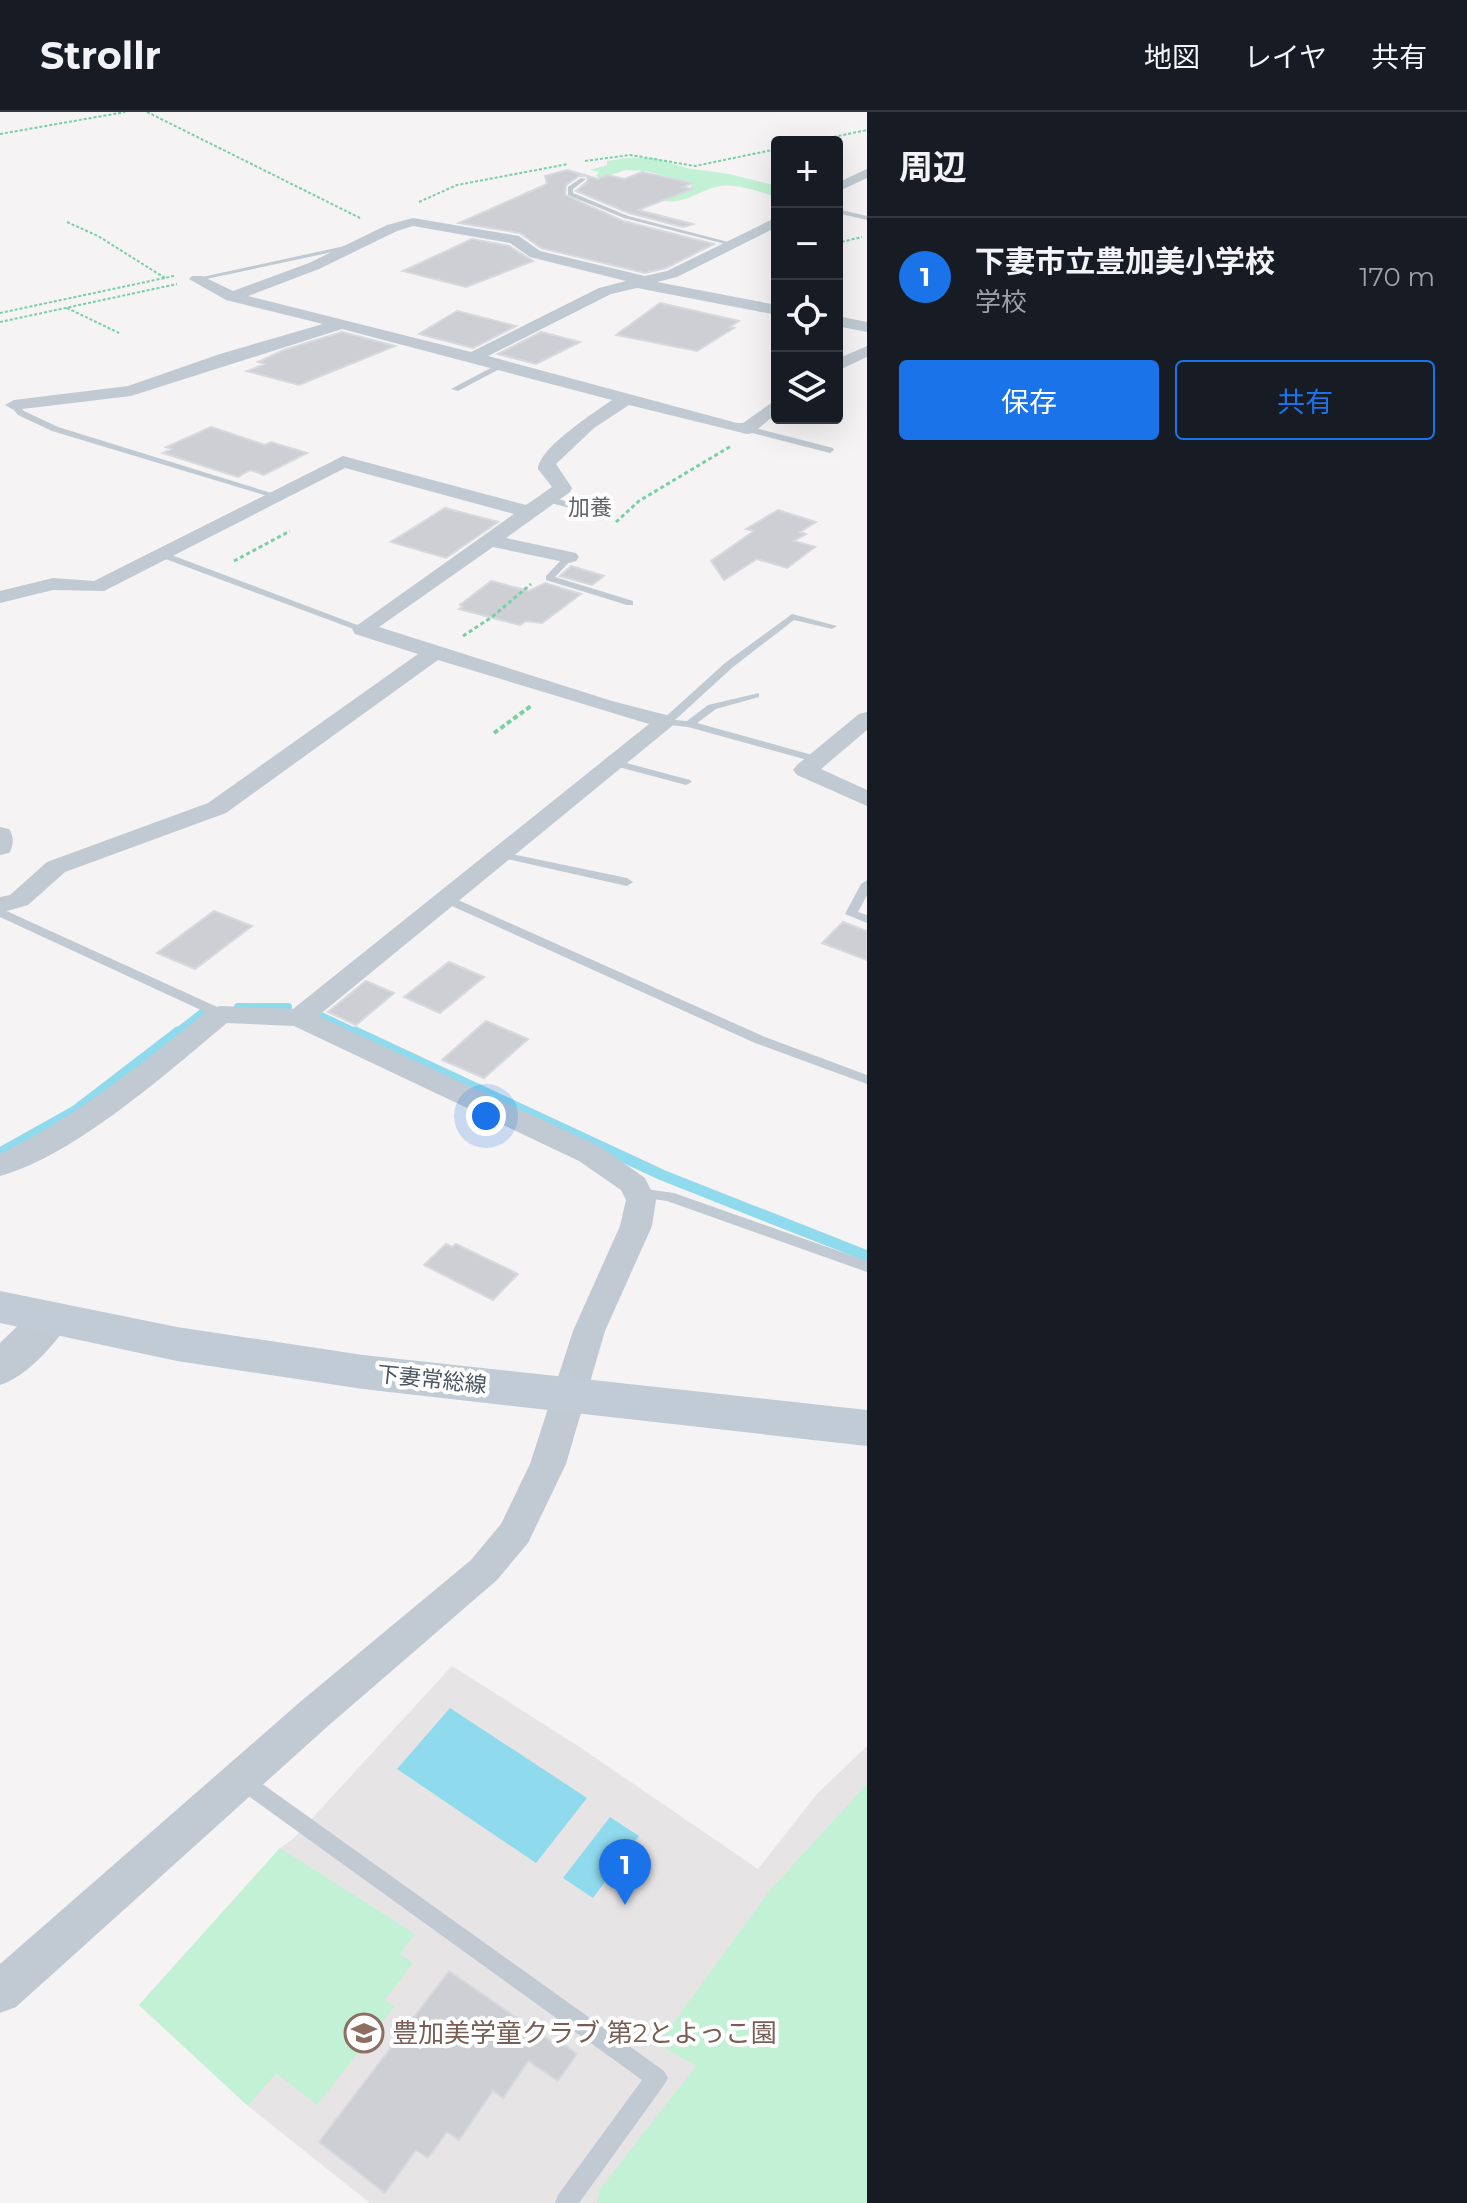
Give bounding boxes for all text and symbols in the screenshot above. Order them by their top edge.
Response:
text: Strollr [40,32,161,79]
text: 地図 [1144,40,1200,74]
text: レイヤ [1244,40,1327,74]
text: 共有 [1371,40,1427,74]
map controls [771,136,843,424]
button: + [771,136,843,208]
text: 周辺 [899,146,967,188]
button: − [771,208,843,280]
text: 下妻市立豊加美小学校 [975,243,1275,280]
text: 1 [920,261,930,293]
text: 170 m [1359,261,1435,293]
button: locate [771,280,843,352]
text: 学校 [975,286,1027,318]
button: layers [771,352,843,424]
button: 保存 [899,360,1159,440]
button: 共有 [1175,360,1435,440]
district label: 加養 [568,494,612,521]
your location [466,1096,506,1136]
street label: 下妻常総線 [376,1360,488,1399]
pin: 1 [599,1839,651,1905]
school or university icon: 豊加美学童クラブ 第2とよっこ園 [343,2012,385,2054]
place label: 豊加美学童クラブ 第2とよっこ園 [392,2017,777,2049]

